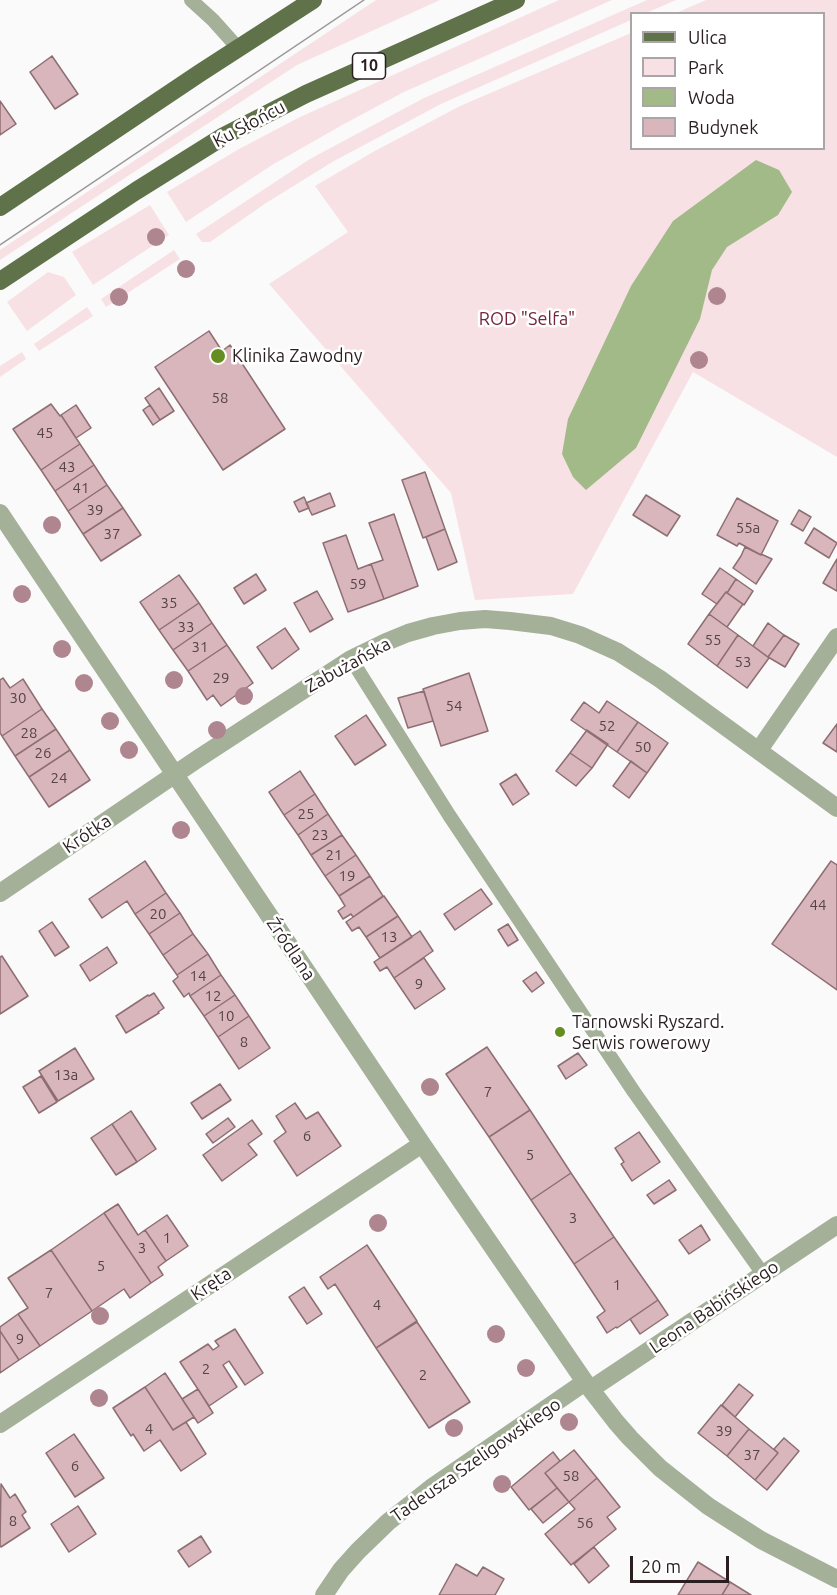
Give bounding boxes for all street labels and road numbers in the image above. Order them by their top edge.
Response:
road number: 10 [352,53,386,79]
street label: Ku Słońcu [209,96,289,152]
street label: Zabużańska [302,633,394,697]
street label: Krótka [59,810,115,858]
street label: Źródlana [262,913,320,985]
street label: Leona Babińskiego [645,1256,783,1358]
street label: Kręta [187,1263,235,1305]
street label: Tadeusza Szeligowskiego [387,1393,565,1527]

